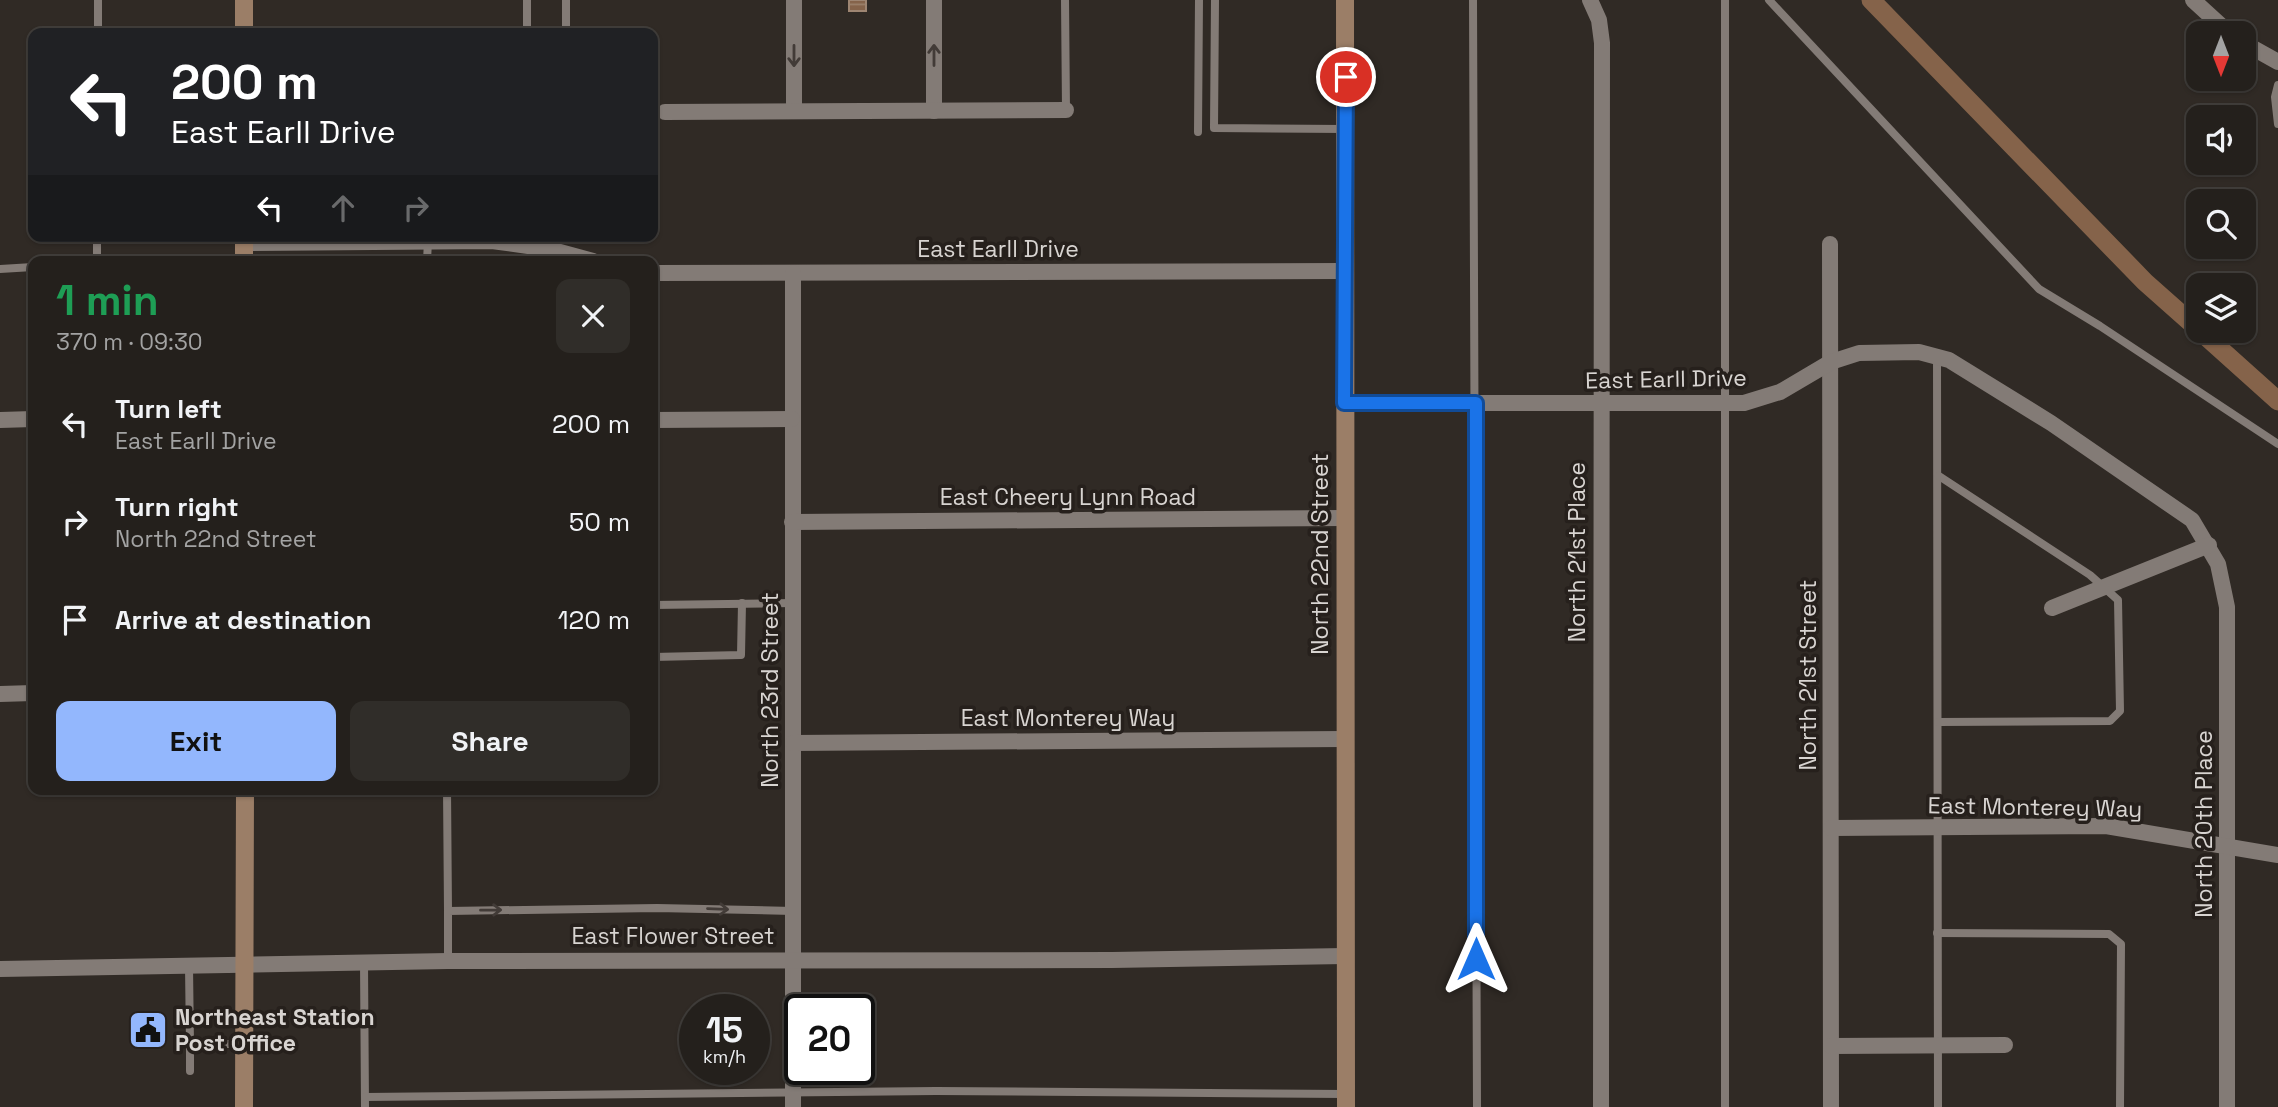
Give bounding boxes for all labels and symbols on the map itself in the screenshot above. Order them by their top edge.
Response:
north arrow [2186,21,2256,91]
one-way arrow [787,44,801,67]
one-way arrow [927,44,941,67]
pin [1316,47,1376,107]
street label: East Earll Drive [917,234,1079,264]
street label: East Earll Drive [1585,363,1747,395]
street label: North 22nd Street [1305,453,1335,655]
street label: North 21st Place [1562,462,1592,642]
street label: East Cheery Lynn Road [940,482,1196,512]
street label: North 21st Street [1793,580,1823,770]
street label: North 23rd Street [755,592,785,788]
street label: East Monterey Way [961,703,1175,733]
street label: North 20th Place [2189,730,2219,918]
street label: East Monterey Way [1927,790,2143,824]
one-way arrow [479,903,502,917]
one-way arrow [706,903,729,916]
street label: East Flower Street [571,921,775,951]
position arrow [1439,922,1513,996]
speed limit sign: 20 [784,994,875,1085]
place label: Northeast Station Post Office [175,1002,375,1058]
public building icon: Northeast Station Post Office [127,1009,169,1051]

